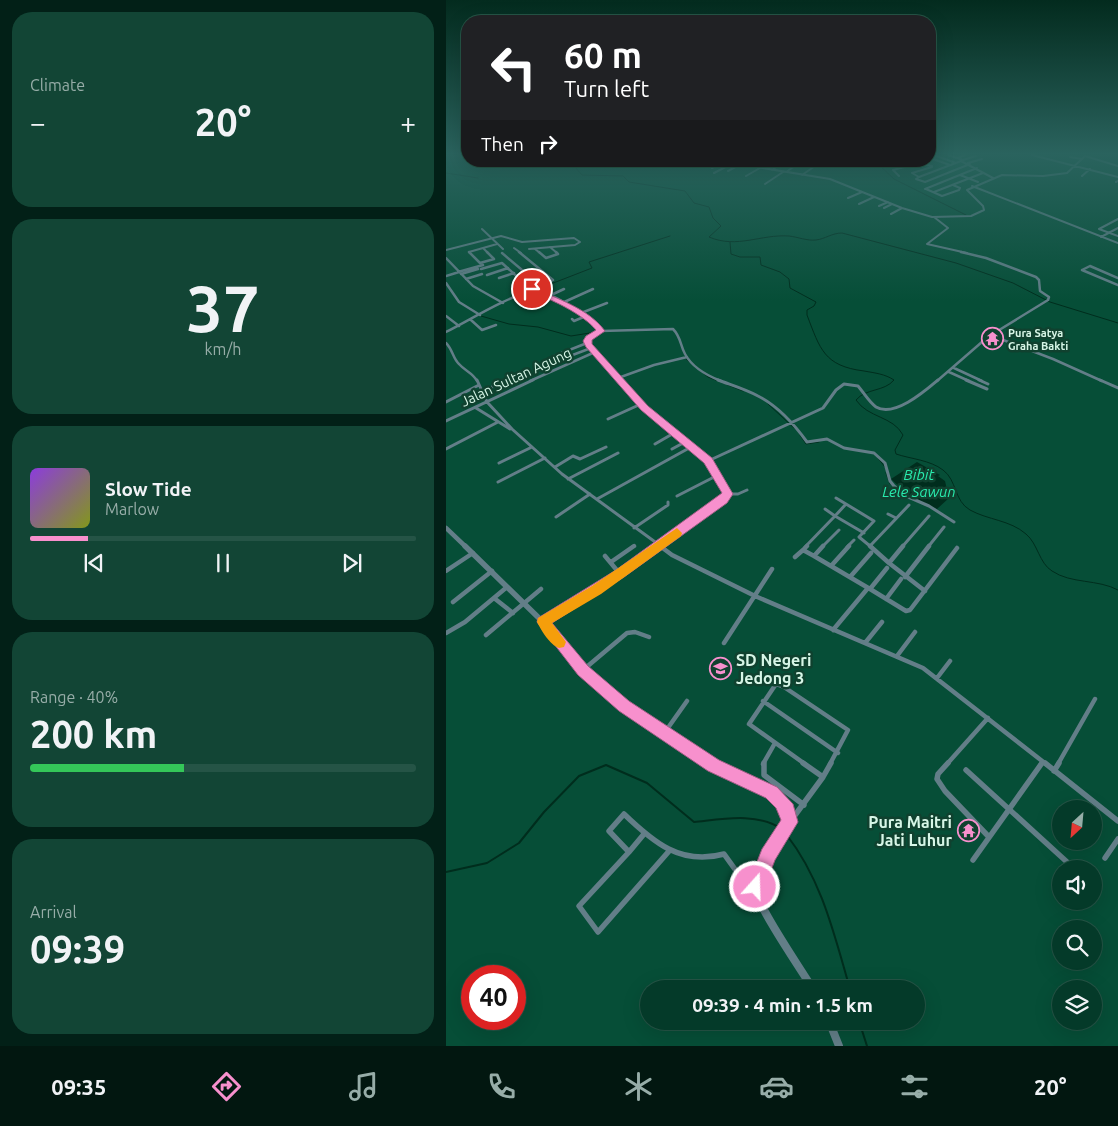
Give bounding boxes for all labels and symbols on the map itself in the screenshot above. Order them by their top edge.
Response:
pin [511,268,553,310]
temple icon: Pura Satya Graha Bakti [980,327,1004,351]
place label: Pura Satya Graha Bakti [1008,327,1068,352]
street label: Jalan Sultan Agung [458,344,574,410]
water label: Bibit Lele Sawun [882,466,956,500]
place label: SD Negeri Jedong 3 [736,651,811,687]
school or university icon: SD Negeri Jedong 3 [708,657,732,681]
north arrow [1052,800,1102,850]
place label: Pura Maitri Jati Luhur [868,813,952,849]
temple icon: Pura Maitri Jati Luhur [956,819,980,843]
position arrow [728,860,780,912]
speed limit sign: 40 [461,965,526,1030]

